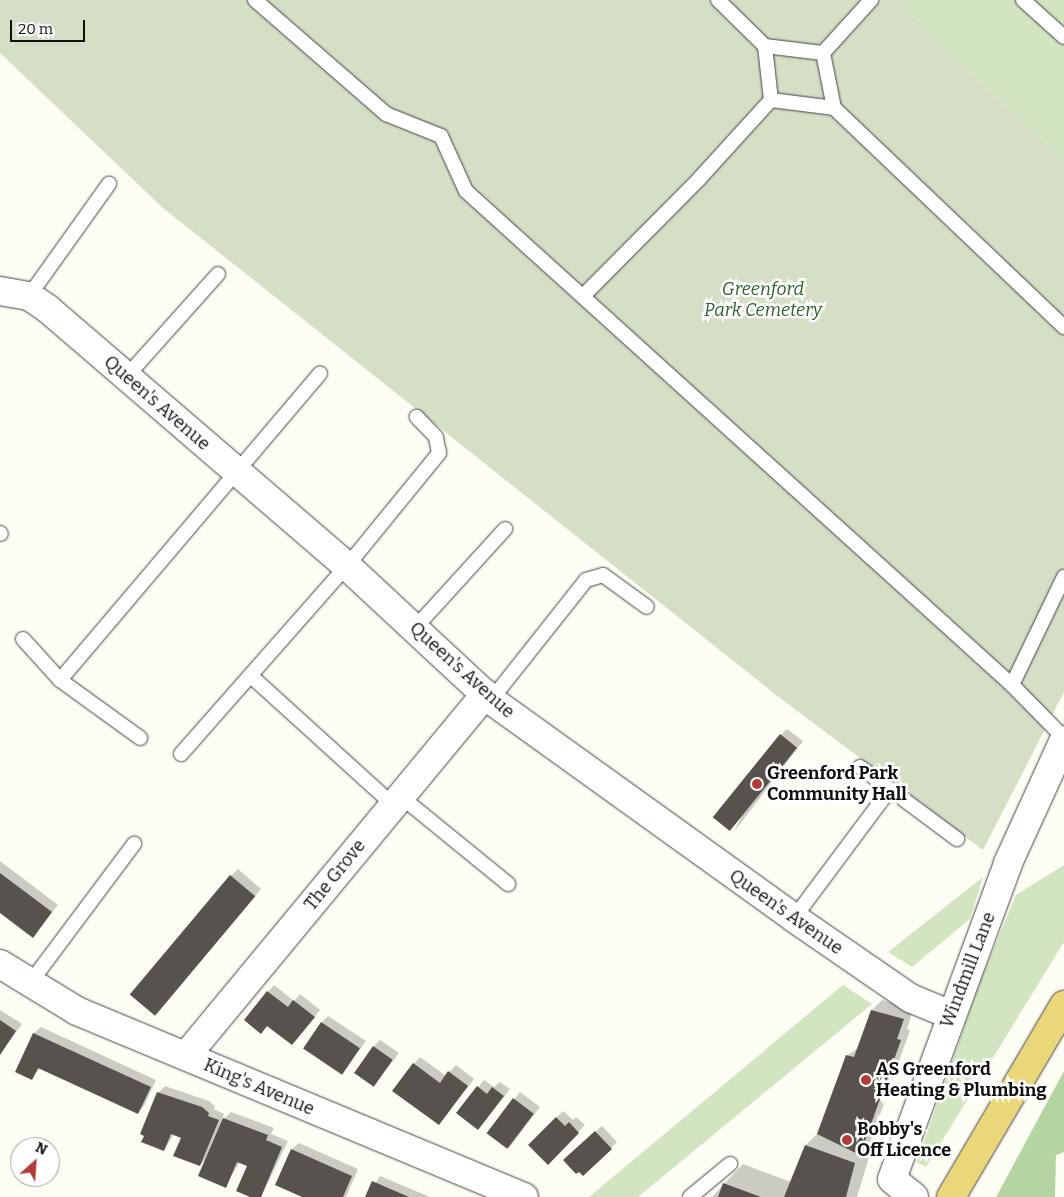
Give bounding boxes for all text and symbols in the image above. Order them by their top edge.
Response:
scale bar [12,10,88,42]
text: 20 m [18,20,53,38]
park label: Greenford Park Cemetery [704,279,822,322]
street label: Queen's Avenue [100,351,214,455]
street label: Queen's Avenue [405,617,519,723]
place label: Greenford Park Community Hall [767,763,907,806]
marker: Greenford Park Community Hall [751,778,763,790]
street label: The Grove [300,835,370,915]
street label: Queen's Avenue [725,865,847,959]
street label: Windmill Lane [936,909,1000,1031]
street label: King's Avenue [200,1054,318,1120]
place label: AS Greenford Heating & Plumbing [876,1059,1047,1102]
marker: AS Greenford Heating & Plumbing [860,1074,872,1086]
place label: Bobby's Off Licence [857,1119,951,1162]
marker: Bobby's Off Licence [841,1134,853,1146]
north arrow [10,1137,60,1187]
text: N [33,1139,50,1159]

